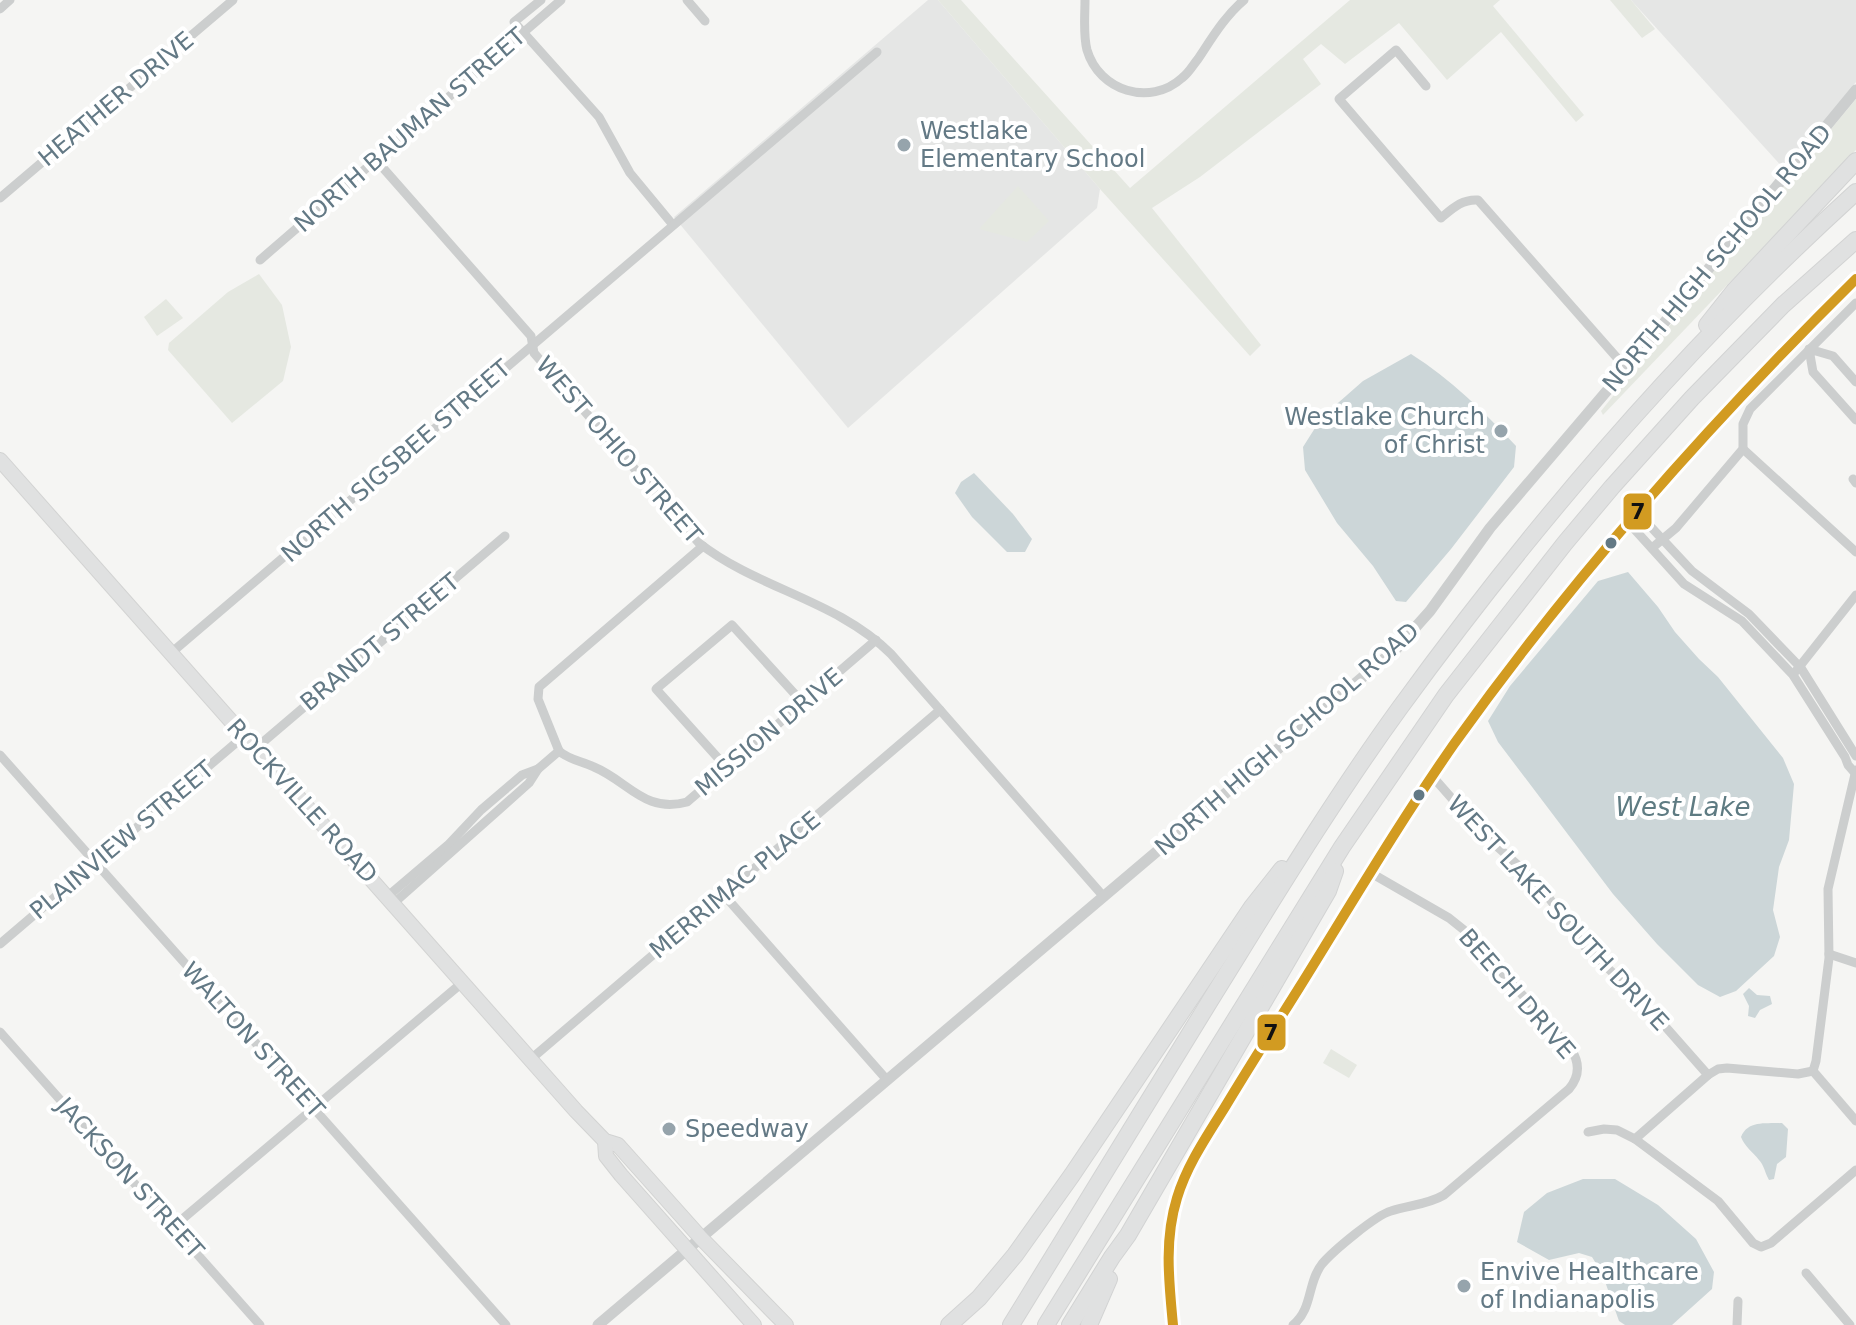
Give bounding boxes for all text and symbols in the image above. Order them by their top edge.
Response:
street label: NORTH BAUMAN STREET [289,22,531,238]
street label: HEATHER DRIVE [33,26,199,172]
place label: Westlake Elementary School [920,117,1145,173]
street label: NORTH HIGH SCHOOL ROAD [1597,119,1837,397]
marker: Westlake Elementary School [895,136,913,154]
street label: WEST OHIO STREET [530,351,708,549]
street label: NORTH SIGSBEE STREET [276,354,516,568]
place label: Westlake Church of Christ [1284,403,1485,459]
marker: Westlake Church of Christ [1492,422,1510,440]
line badge: 7 [1622,492,1653,531]
text: 7 [1630,499,1646,524]
unlabelled marker [1603,535,1619,551]
street label: BRANDT STREET [295,567,465,717]
street label: NORTH HIGH SCHOOL ROAD [1149,617,1425,861]
street label: MISSION DRIVE [690,662,848,802]
street label: ROCKVILLE ROAD [221,713,383,889]
street label: PLAINVIEW STREET [24,755,220,925]
unlabelled marker [1411,787,1427,803]
street label: WEST LAKE SOUTH DRIVE [1442,790,1674,1036]
water label: West Lake [1615,792,1751,822]
street label: MERRIMAC PLACE [644,806,826,964]
street label: BEECH DRIVE [1453,923,1581,1065]
street label: WALTON STREET [176,956,330,1124]
line badge: 7 [1256,1013,1287,1052]
text: 7 [1263,1020,1279,1045]
street label: JACKSON STREET [49,1090,210,1264]
place label: Speedway [685,1115,809,1143]
marker: Speedway [660,1120,678,1138]
place label: Envive Healthcare of Indianapolis [1480,1258,1699,1314]
marker: Envive Healthcare of Indianapolis [1455,1277,1473,1295]

